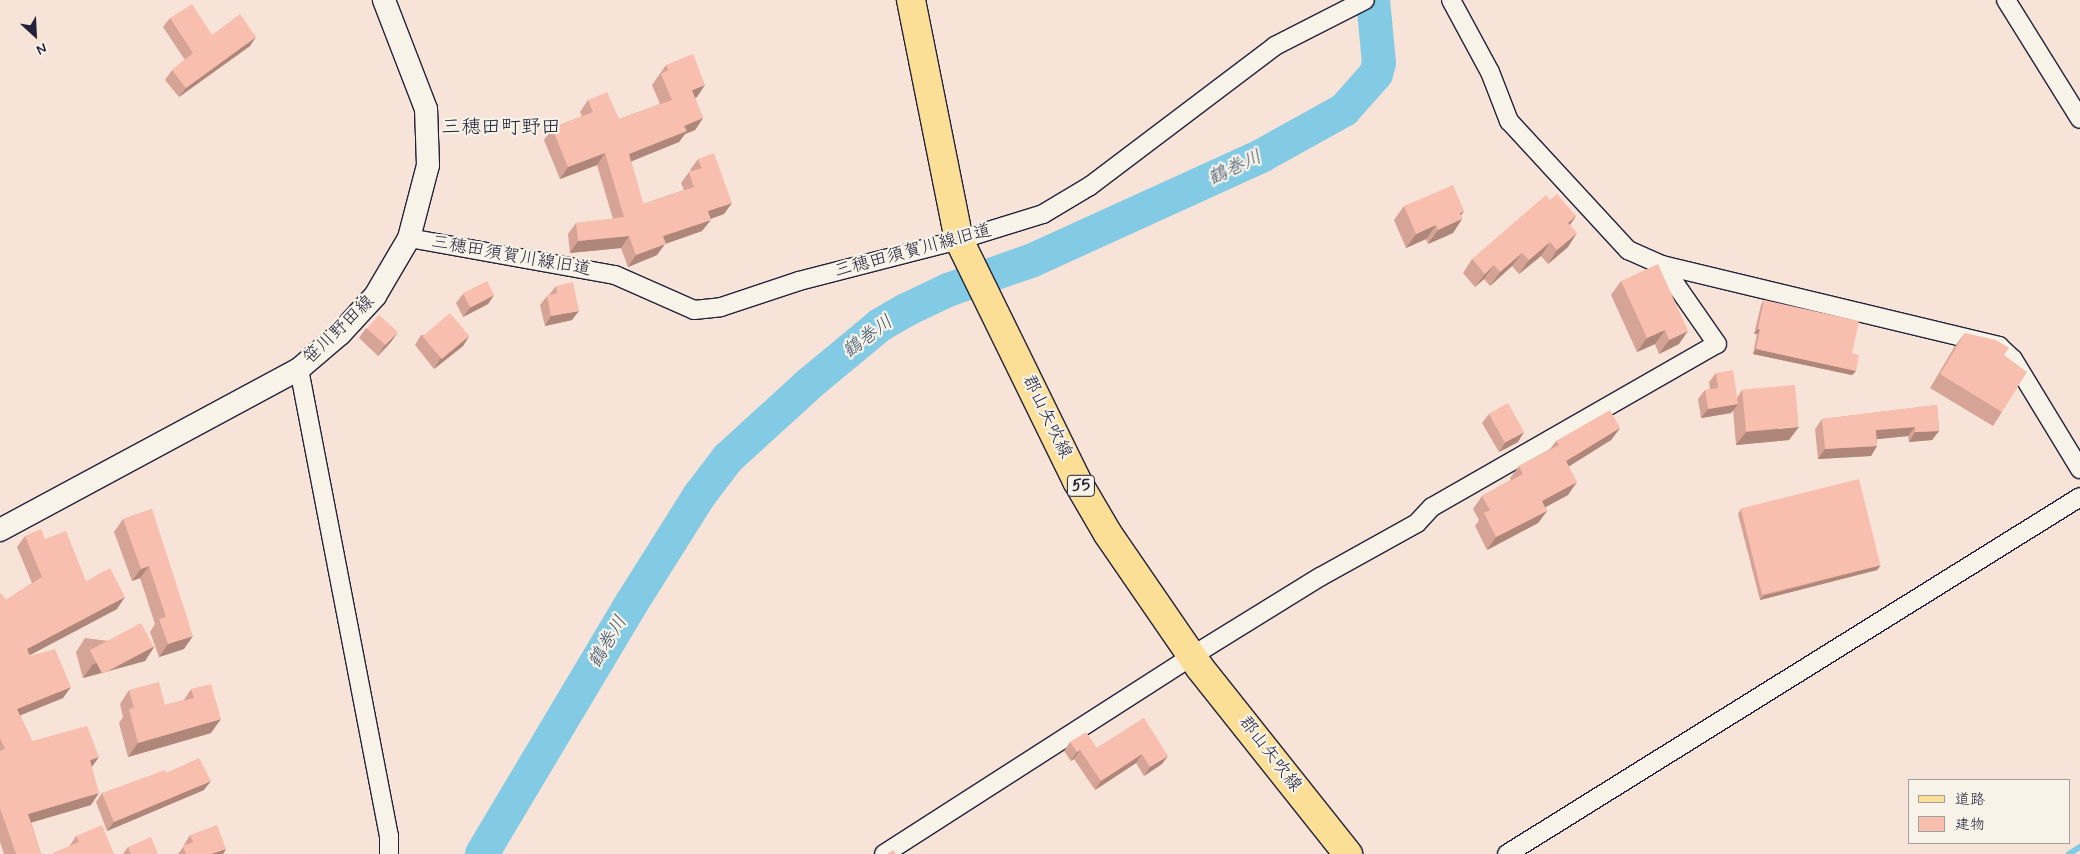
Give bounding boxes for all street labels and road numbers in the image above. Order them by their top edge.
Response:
street label: 三穂田須賀川線旧道 [832,220,994,282]
street label: 三穂田須賀川線旧道 [429,231,593,281]
street label: 笹川野田線 [299,291,379,369]
street label: 郡山矢吹線 [1018,372,1076,462]
road number: 55 [1066,472,1096,500]
street label: 郡山矢吹線 [1234,712,1306,796]

